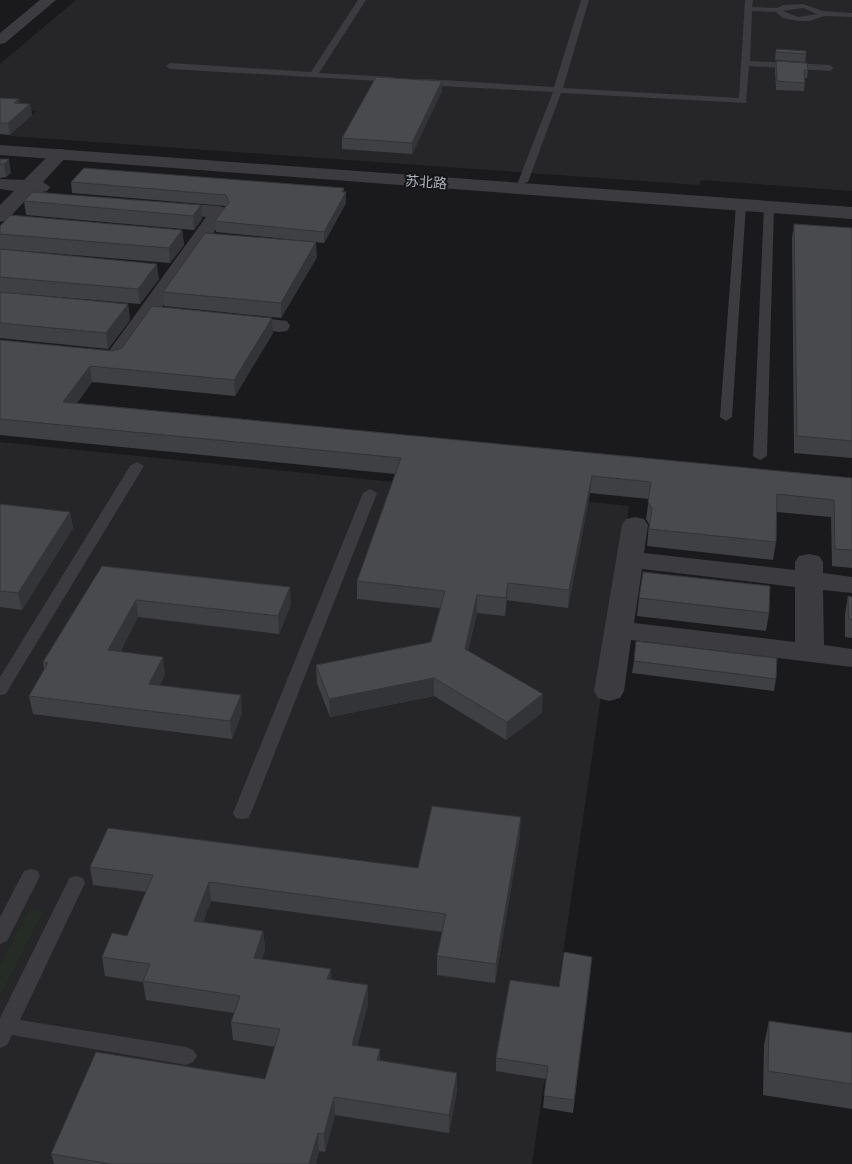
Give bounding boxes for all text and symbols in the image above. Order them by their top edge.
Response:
street label: 苏北路 [404,173,448,191]

